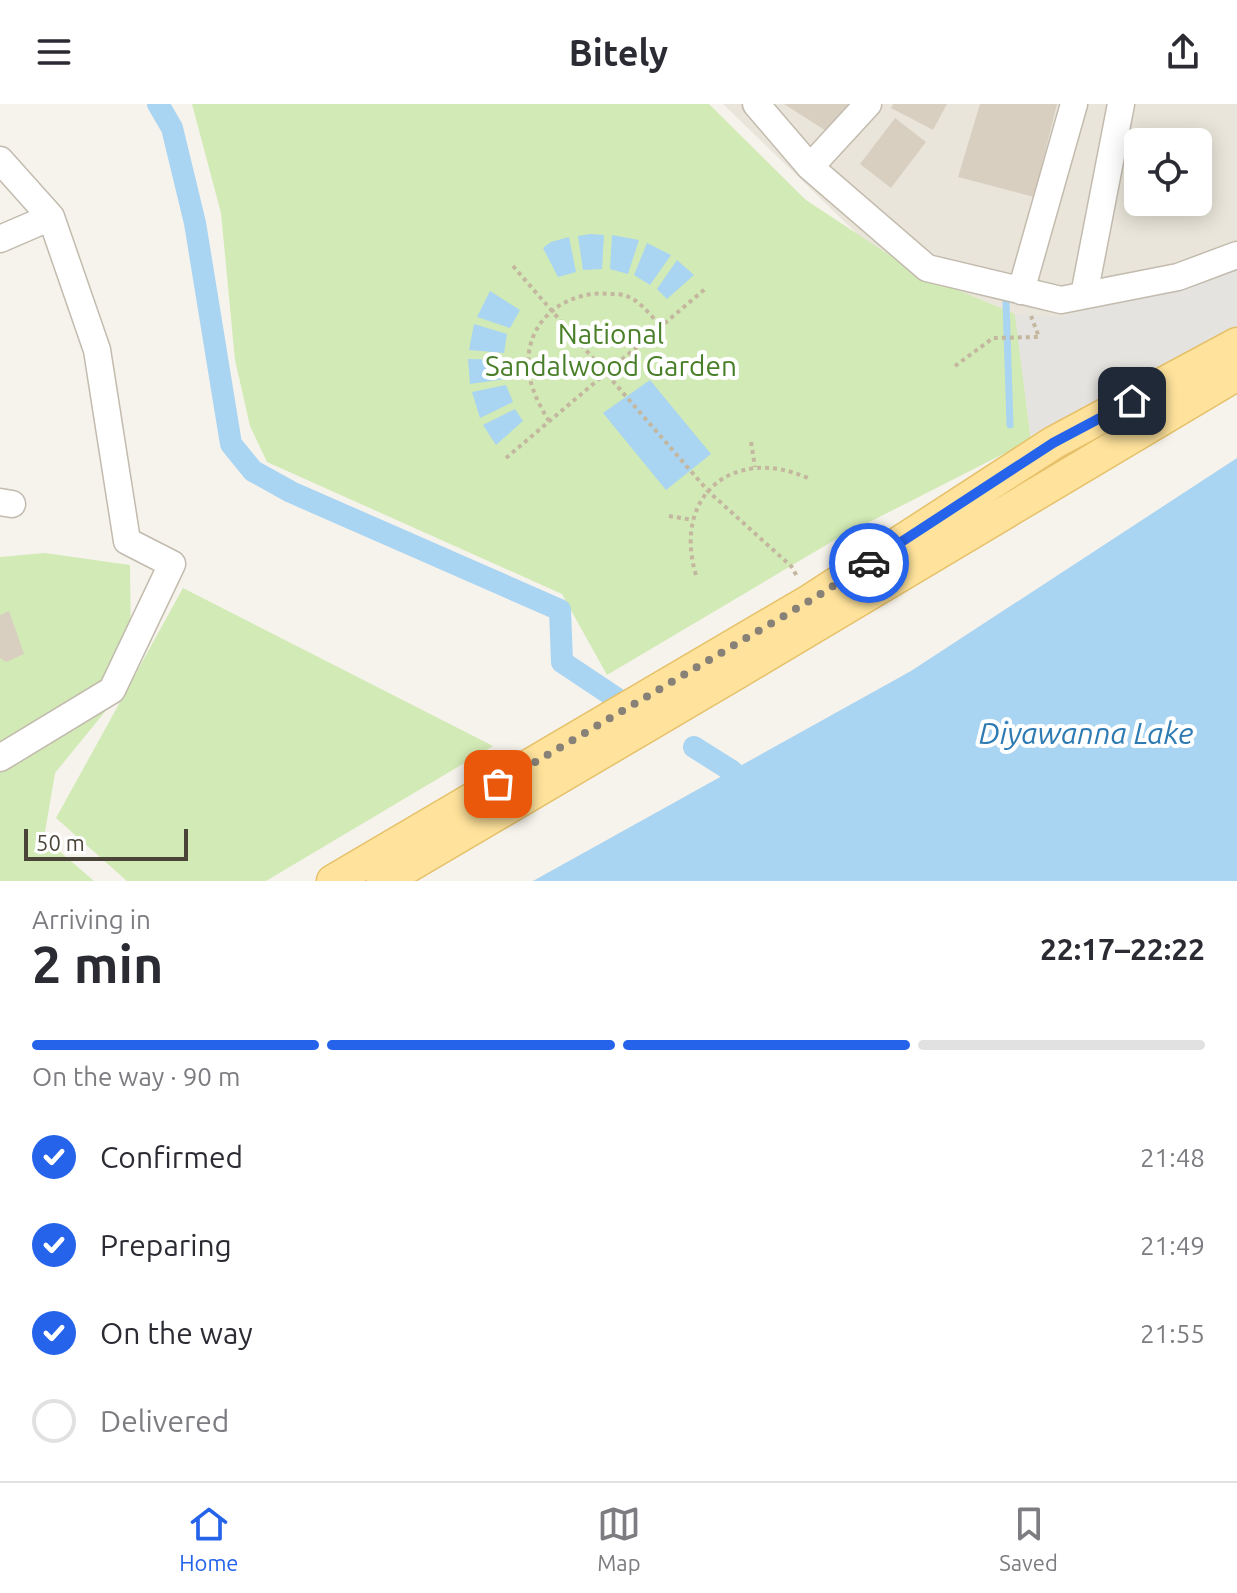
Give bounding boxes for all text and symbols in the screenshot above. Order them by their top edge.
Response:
icon: menu [32,30,76,74]
icon: share [1161,30,1205,74]
text: Bitely [569,32,668,73]
map controls [1124,128,1212,216]
button: locate [1124,128,1212,216]
park label: National Sandalwood Garden [485,318,737,381]
pin [1098,367,1166,435]
icon: home [1110,379,1154,423]
courier [829,523,909,603]
icon: car [847,541,891,585]
water label: Diyawanna Lake [979,716,1193,750]
pin [464,750,532,818]
icon: bag [476,762,520,806]
scale bar [24,825,188,861]
text: 50 m [36,830,85,855]
text: Arriving in [32,905,151,934]
text: 22:17–22:22 [1040,932,1205,966]
text: 2 min [32,935,163,993]
text: On the way · 90 m [32,1062,240,1091]
icon: check [32,1135,76,1179]
text: Confirmed [100,1140,243,1174]
text: 21:48 [1140,1143,1205,1172]
icon: check [32,1223,76,1267]
text: Preparing [100,1228,232,1262]
text: 21:49 [1140,1231,1205,1260]
icon: check [32,1311,76,1355]
text: On the way [100,1316,253,1350]
text: 21:55 [1140,1319,1205,1348]
text: Delivered [100,1404,229,1438]
tab: Home [179,1502,239,1575]
tab: Map [597,1502,641,1575]
tab: Saved [999,1502,1058,1575]

